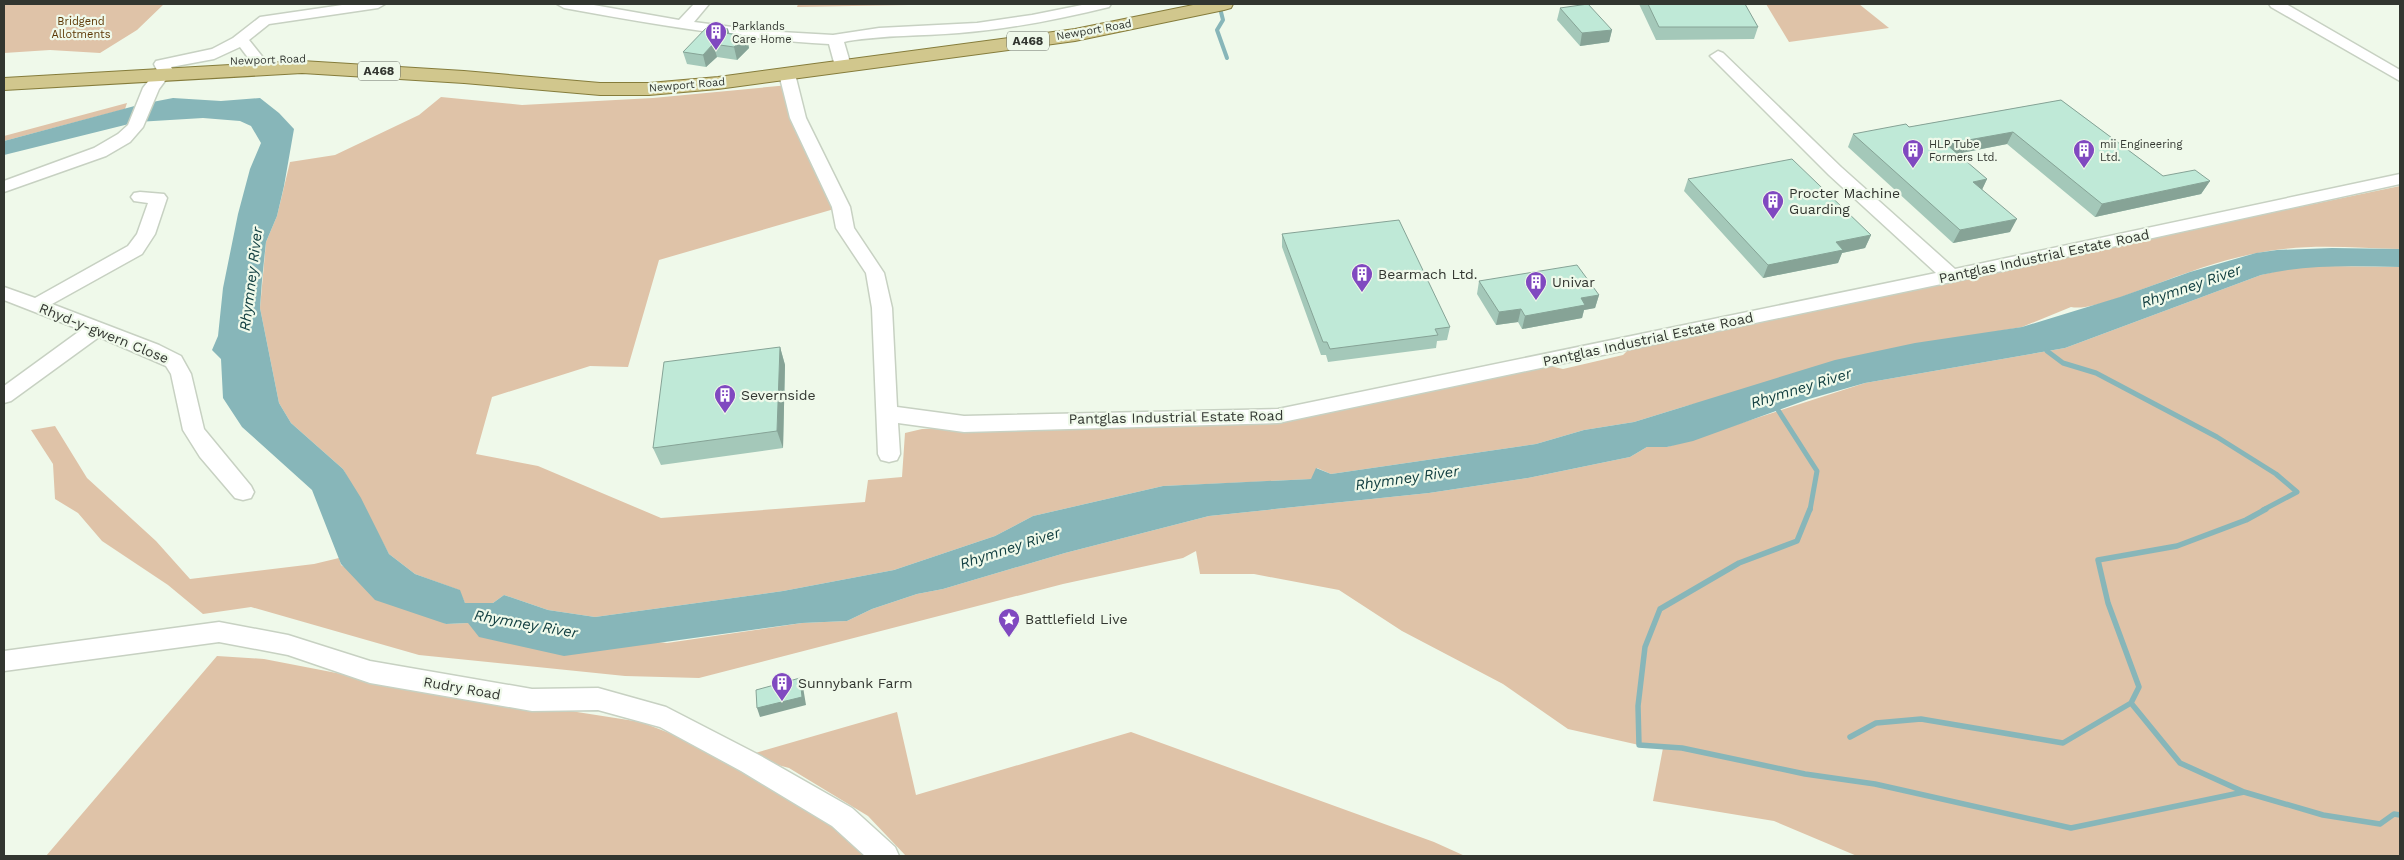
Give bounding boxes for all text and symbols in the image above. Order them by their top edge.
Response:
park label: Bridgend Allotments [51,15,111,41]
street label: Newport Road [1055,17,1133,43]
building icon: Parklands Care Home [704,20,728,51]
place label: Parklands Care Home [732,20,792,46]
road number: A468 [1007,31,1049,50]
street label: Newport Road [230,52,306,68]
road number: A468 [358,61,400,80]
street label: Newport Road [648,75,726,95]
building icon: HLP Tube Formers Ltd. [1901,138,1925,169]
place label: HLP Tube Formers Ltd. [1929,138,1997,164]
building icon: mii Engineering Ltd. [2072,138,2096,169]
place label: mii Engineering Ltd. [2100,138,2182,164]
place label: Procter Machine Guarding [1789,185,1900,217]
building icon: Procter Machine Guarding [1761,189,1785,220]
water label: Rhymney River [236,225,266,332]
street label: Pantglas Industrial Estate Road [1937,226,2151,286]
water label: Rhymney River [2139,260,2245,312]
building icon: Bearmach Ltd. [1350,262,1374,293]
place label: Bearmach Ltd. [1378,266,1478,282]
building icon: Univar [1524,270,1548,301]
place label: Univar [1552,274,1595,290]
street label: Rhyd-y-gwern Close [37,300,171,366]
street label: Pantglas Industrial Estate Road [1541,309,1755,369]
water label: Rhymney River [1748,364,1855,412]
building icon: Severnside [713,383,737,414]
place label: Severnside [741,387,816,403]
street label: Pantglas Industrial Estate Road [1069,407,1283,427]
water label: Rhymney River [1354,462,1461,494]
water label: Rhymney River [957,523,1064,573]
water label: Rhymney River [473,606,580,642]
place icon: Battlefield Live [997,607,1021,638]
place label: Battlefield Live [1025,611,1128,627]
building icon: Sunnybank Farm [770,671,794,702]
street label: Rudry Road [422,673,502,703]
place label: Sunnybank Farm [798,675,912,691]

